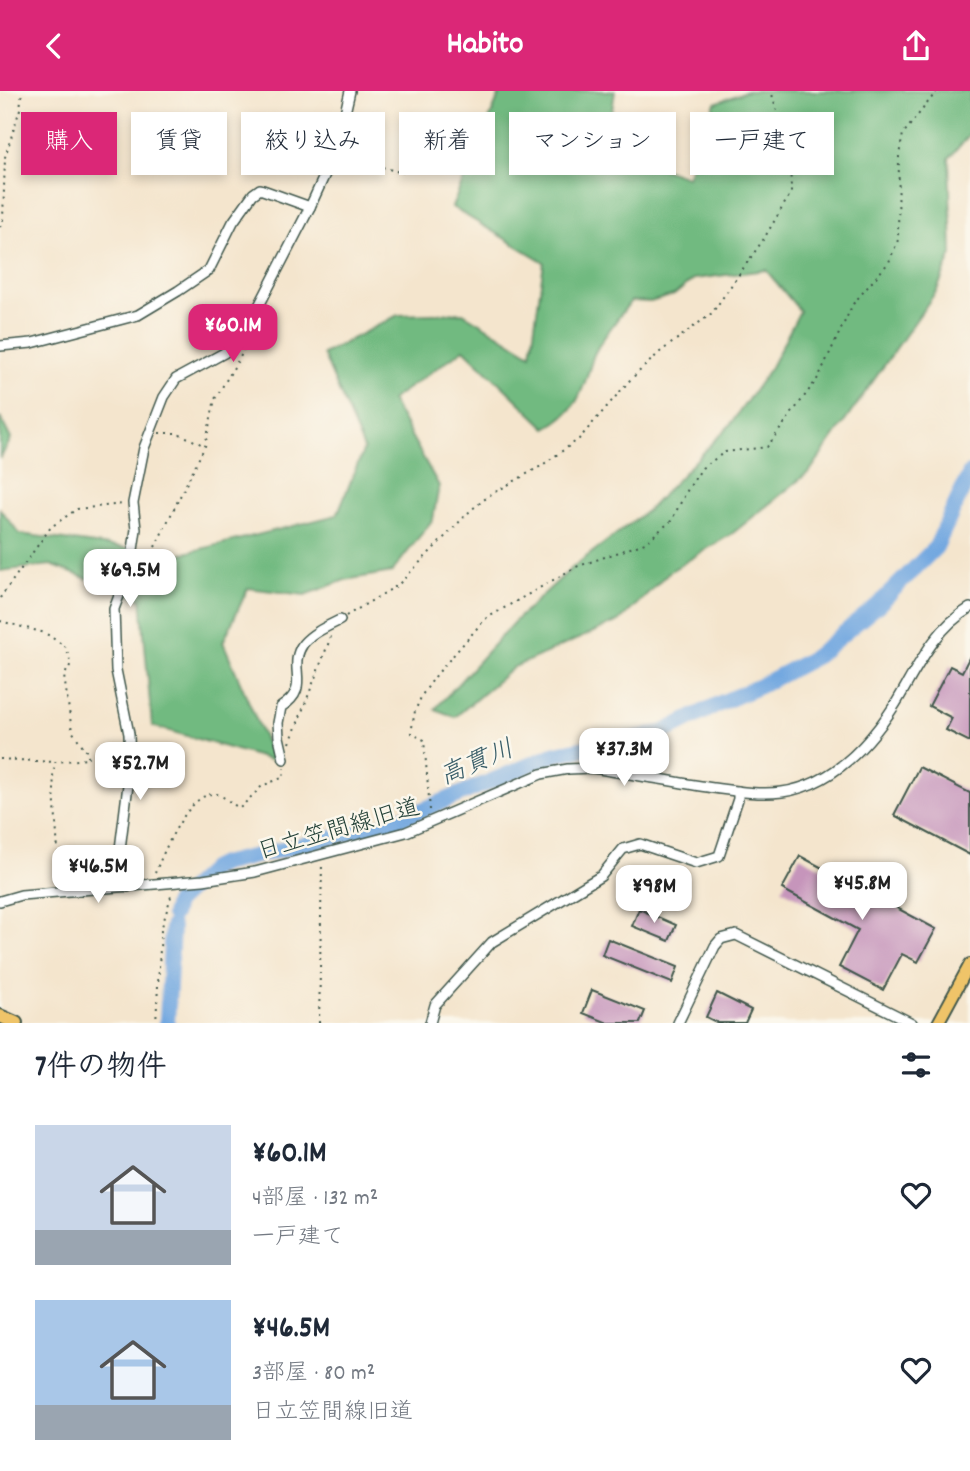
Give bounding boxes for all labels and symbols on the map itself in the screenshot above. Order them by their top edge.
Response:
pin: ¥60.1M [176,305,290,364]
pin: ¥69.5M [73,549,187,609]
pin: ¥37.3M [567,729,681,788]
water label: 高貫川 [434,732,521,796]
pin: ¥52.7M [83,743,197,802]
street label: 日立笠間線旧道 [253,791,424,870]
pin: ¥46.5M [41,845,155,905]
pin: ¥45.8M [805,863,919,922]
pin: ¥98M [613,865,695,925]

